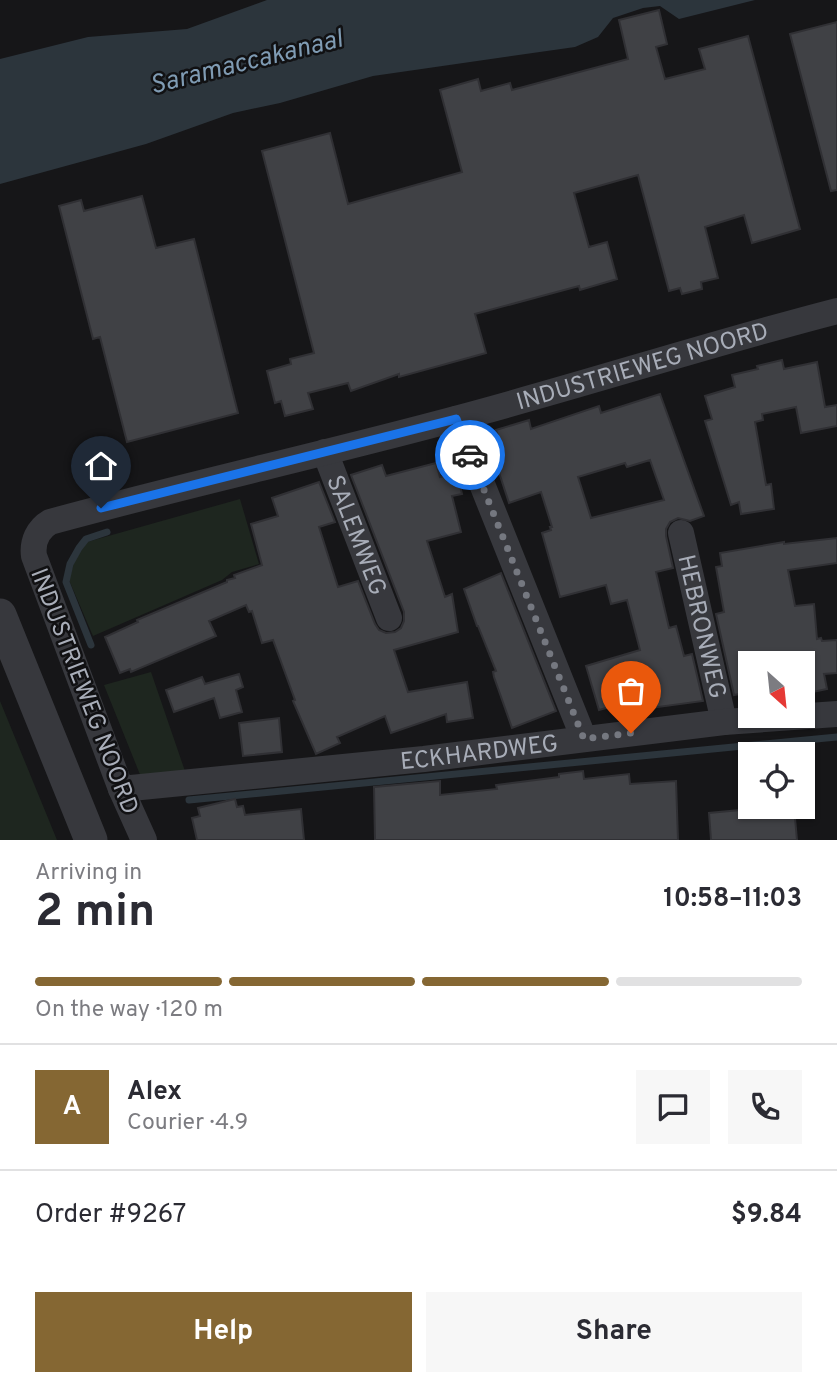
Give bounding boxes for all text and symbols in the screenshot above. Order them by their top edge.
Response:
water label: Saramaccakanaal [147,23,348,103]
street label: INDUSTRIEWEG NOORD [513,317,772,418]
courier [435,420,505,490]
pin [71,436,131,508]
icon: car [451,436,489,474]
icon: home [82,447,120,485]
street label: SALEMWEG [318,471,392,600]
street label: HEBRONWEG [669,552,731,702]
street label: INDUSTRIEWEG NOORD [22,564,144,819]
north arrow [738,651,816,728]
map controls [738,651,815,819]
pin [601,661,661,733]
icon: bag [612,672,650,710]
street label: ECKHARDWEG [399,730,560,778]
button: locate [738,742,815,819]
text: Arriving in [35,859,142,888]
text: 10:58–11:03 [663,883,802,916]
text: 2 min [35,884,155,943]
text: On the way · 120 m [35,996,223,1025]
button: chat [636,1070,710,1144]
button: phone [728,1070,802,1144]
text: Alex [127,1076,182,1109]
text: A [63,1091,81,1124]
text: Courier · 4.9 [127,1109,248,1138]
text: Order #9267 [35,1199,186,1232]
text: $9.84 [731,1199,802,1232]
button: Help [35,1292,412,1372]
button: Share [426,1292,802,1372]

